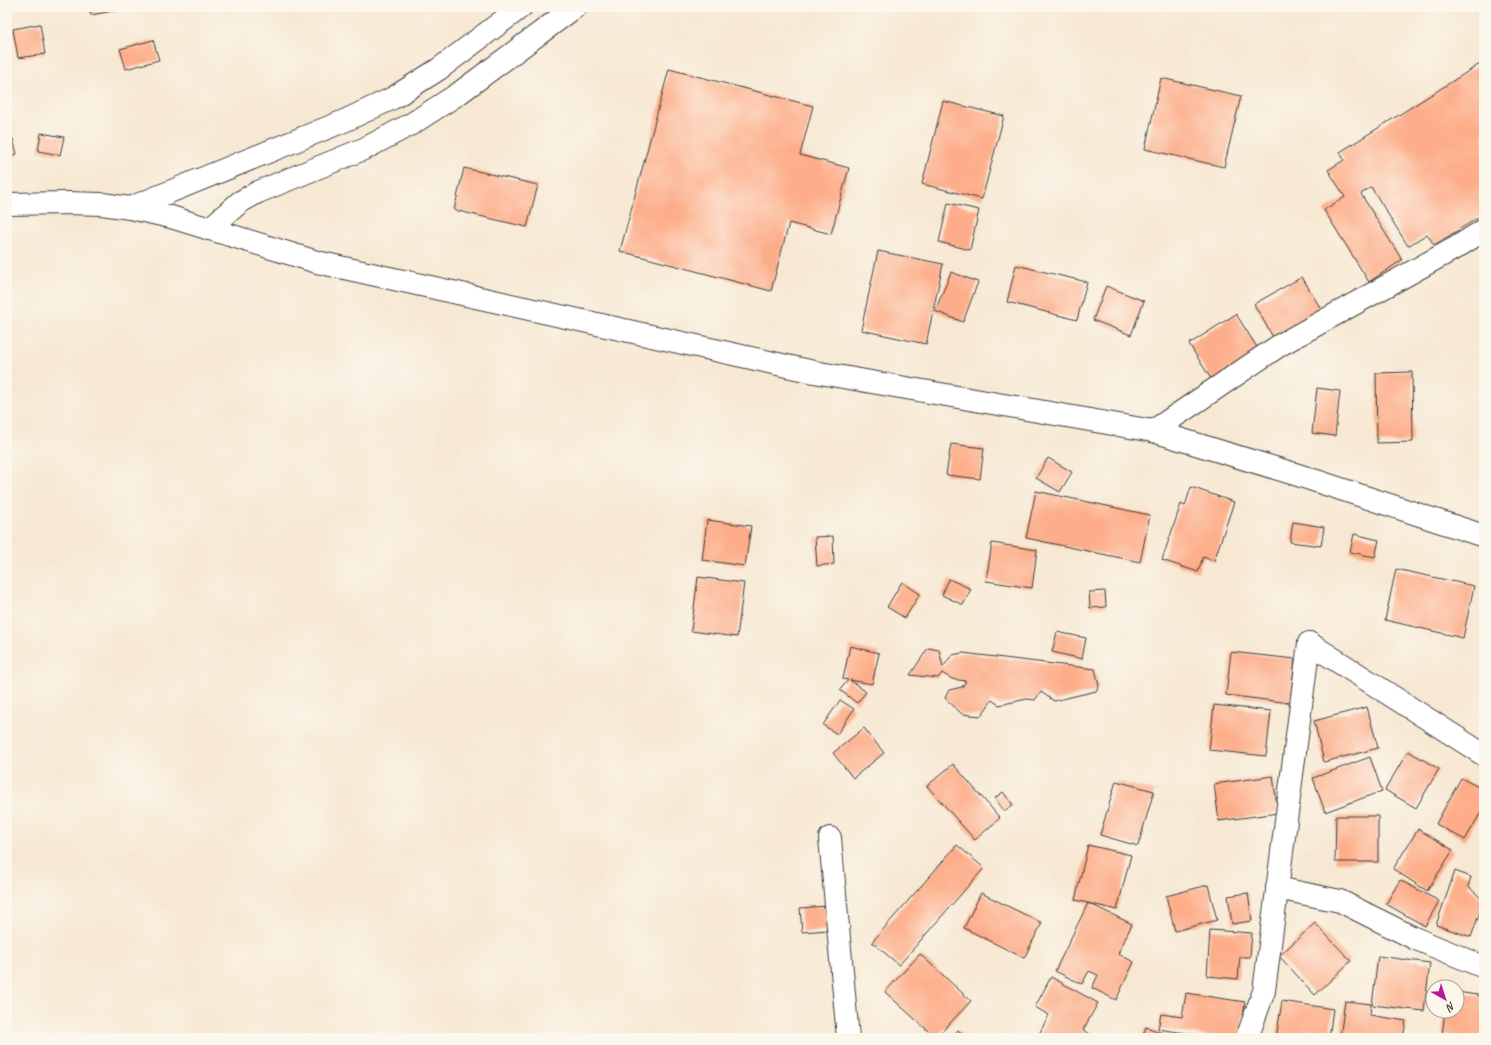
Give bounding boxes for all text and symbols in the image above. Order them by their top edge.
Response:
north arrow [1425,979,1465,1019]
text: N [1443,999,1458,1016]

